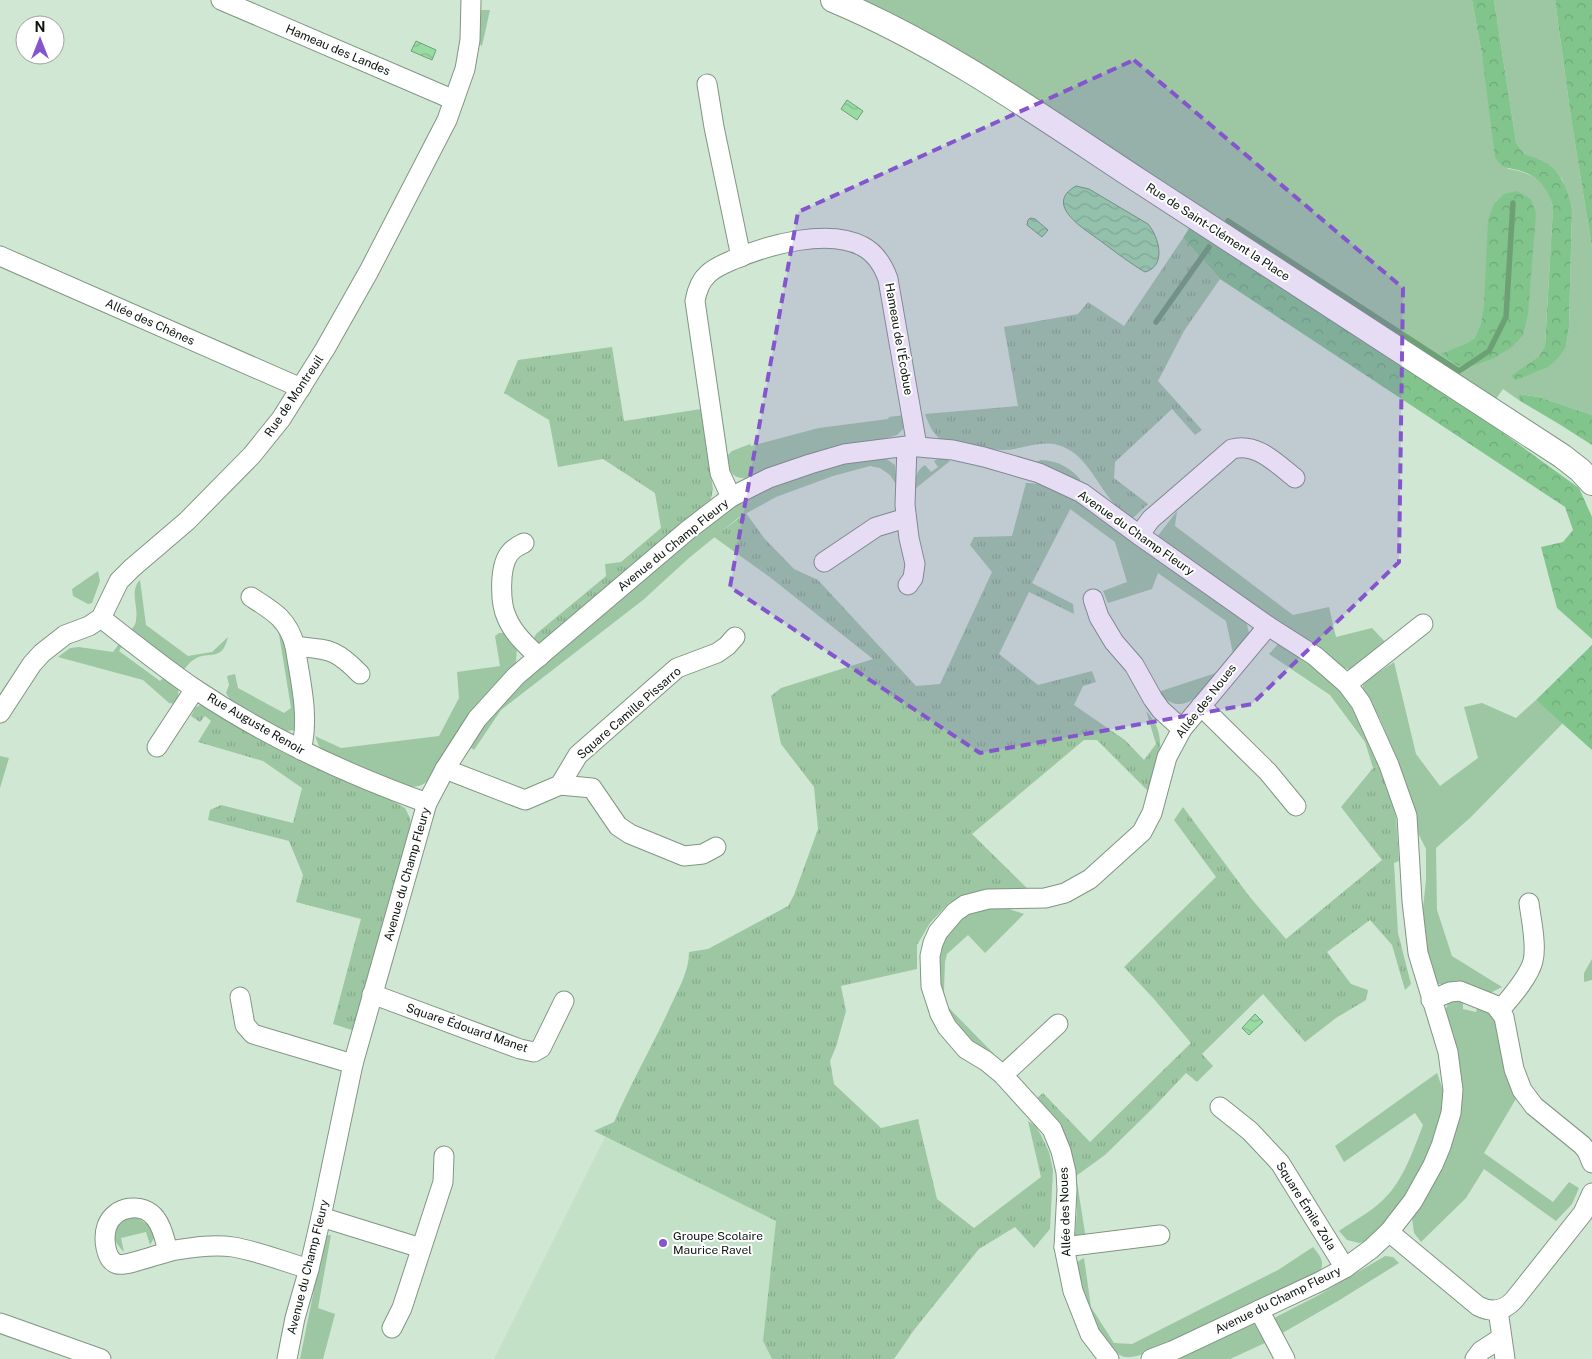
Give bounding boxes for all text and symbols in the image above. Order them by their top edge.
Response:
north arrow [15,15,65,65]
text: N [35,19,45,35]
street label: Hameau des Landes [284,22,392,78]
street label: Rue de Saint-Clément la Place [1143,180,1293,284]
street label: Hameau de l'Écobue [882,282,916,396]
street label: Allée des Chênes [103,296,197,348]
street label: Rue de Montreuil [262,352,327,439]
street label: Avenue du Champ Fleury [1075,488,1197,579]
street label: Avenue du Champ Fleury [615,496,732,594]
street label: Allée des Noues [1173,661,1239,741]
street label: Square Camille Pissarro [574,664,684,762]
street label: Rue Auguste Renoir [205,690,308,758]
street label: Avenue du Champ Fleury [381,805,433,943]
street label: Square Édouard Manet [404,1001,530,1056]
street label: Square Émile Zola [1273,1159,1339,1253]
street label: Allée des Noues [1056,1167,1074,1257]
street label: Avenue du Champ Fleury [284,1197,332,1336]
place label: Groupe Scolaire Maurice Ravel [673,1229,763,1257]
marker: Groupe Scolaire Maurice Ravel [657,1237,669,1249]
street label: Avenue du Champ Fleury [1213,1263,1344,1337]

